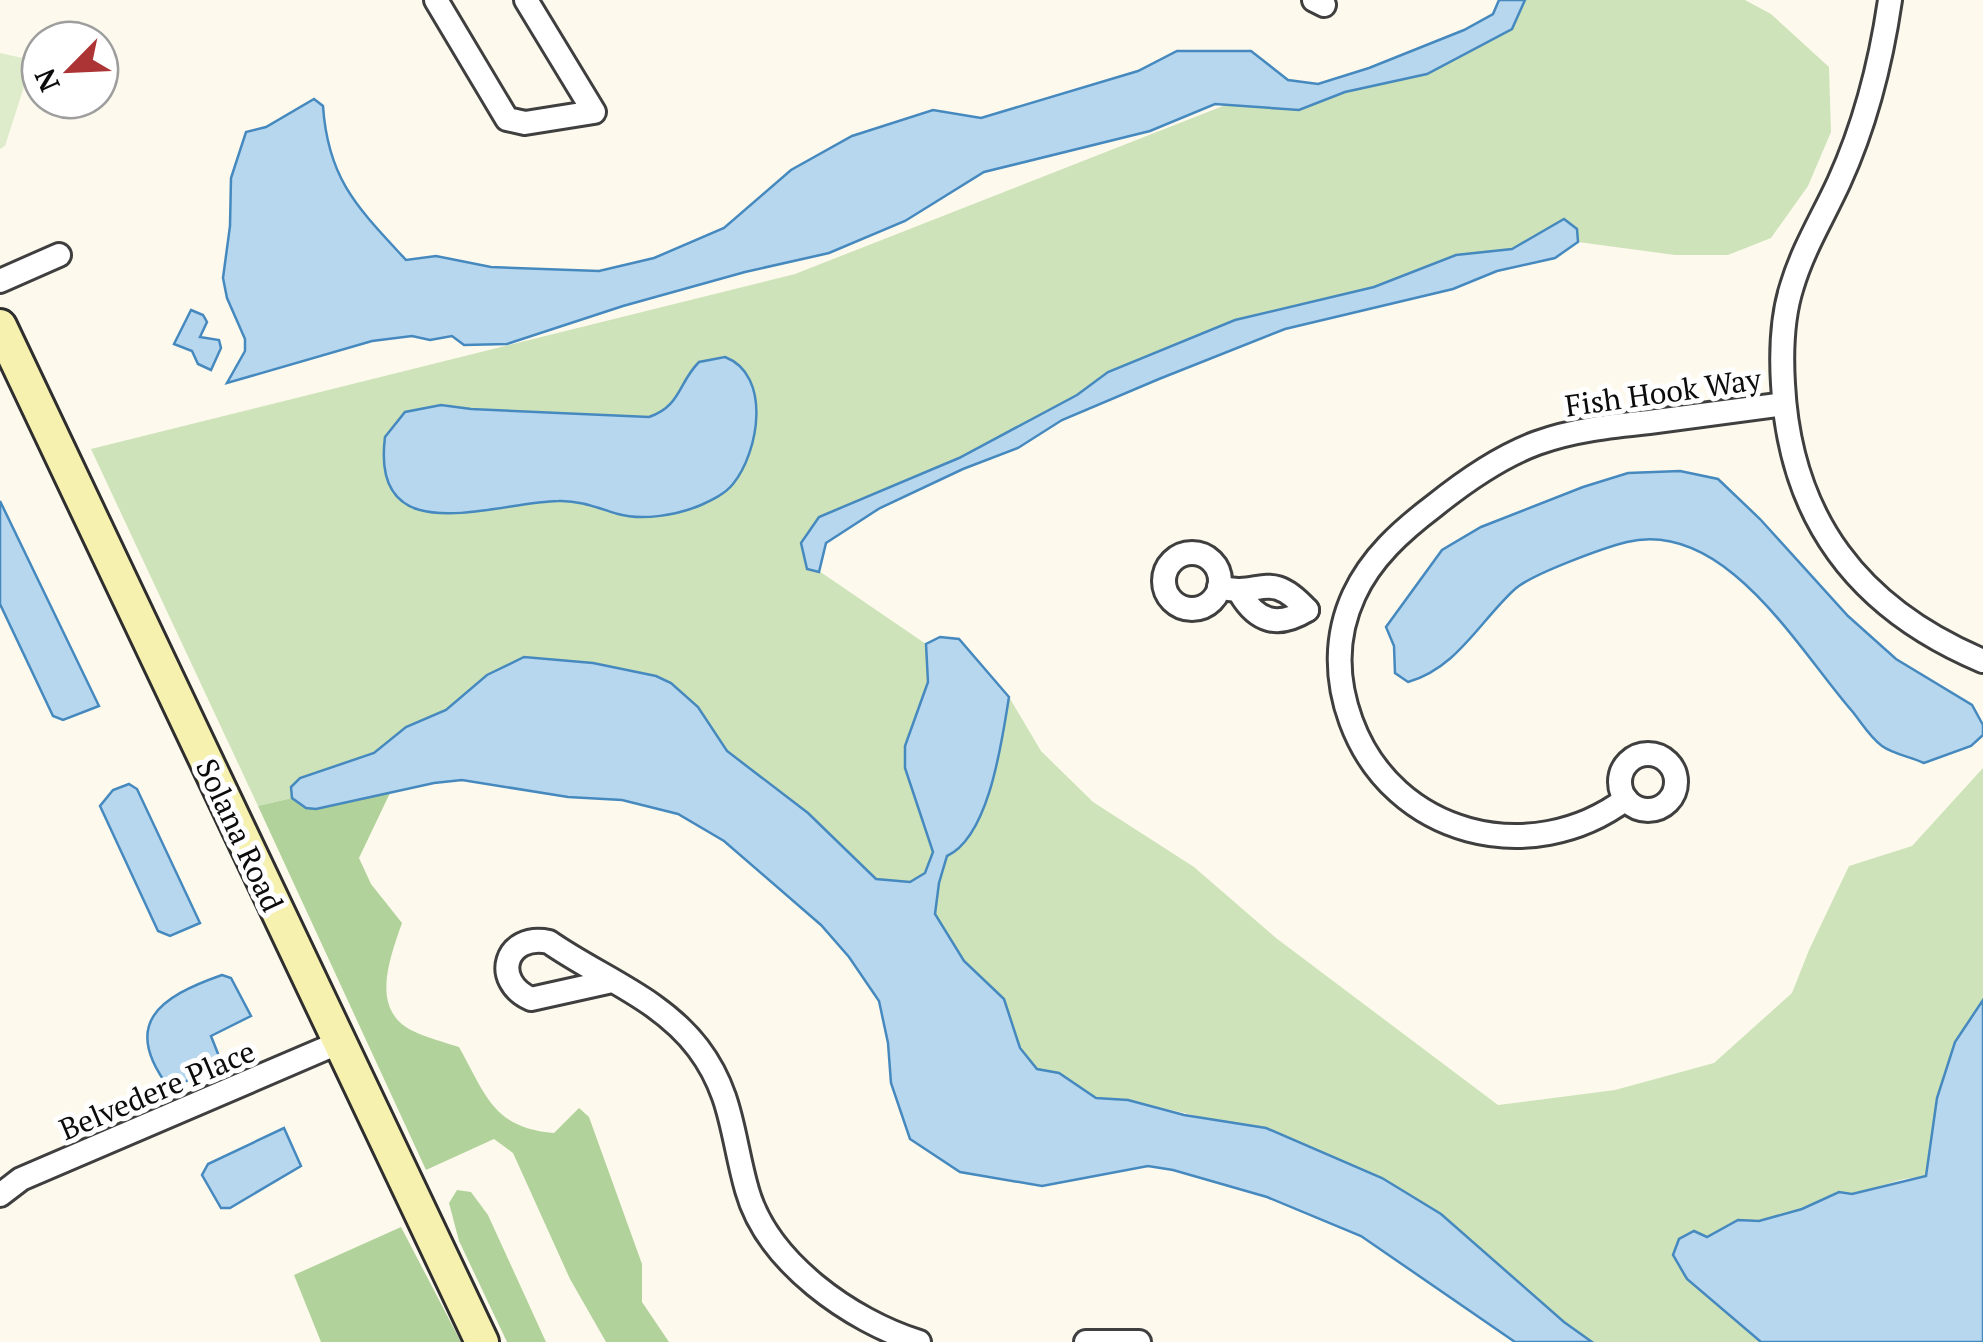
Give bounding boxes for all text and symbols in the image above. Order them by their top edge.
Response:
north arrow [20,20,120,120]
text: N [25,63,68,98]
street label: Fish Hook Way [1562,358,1764,426]
street label: Solana Road [187,752,293,918]
street label: Belvedere Place [53,1031,261,1149]

